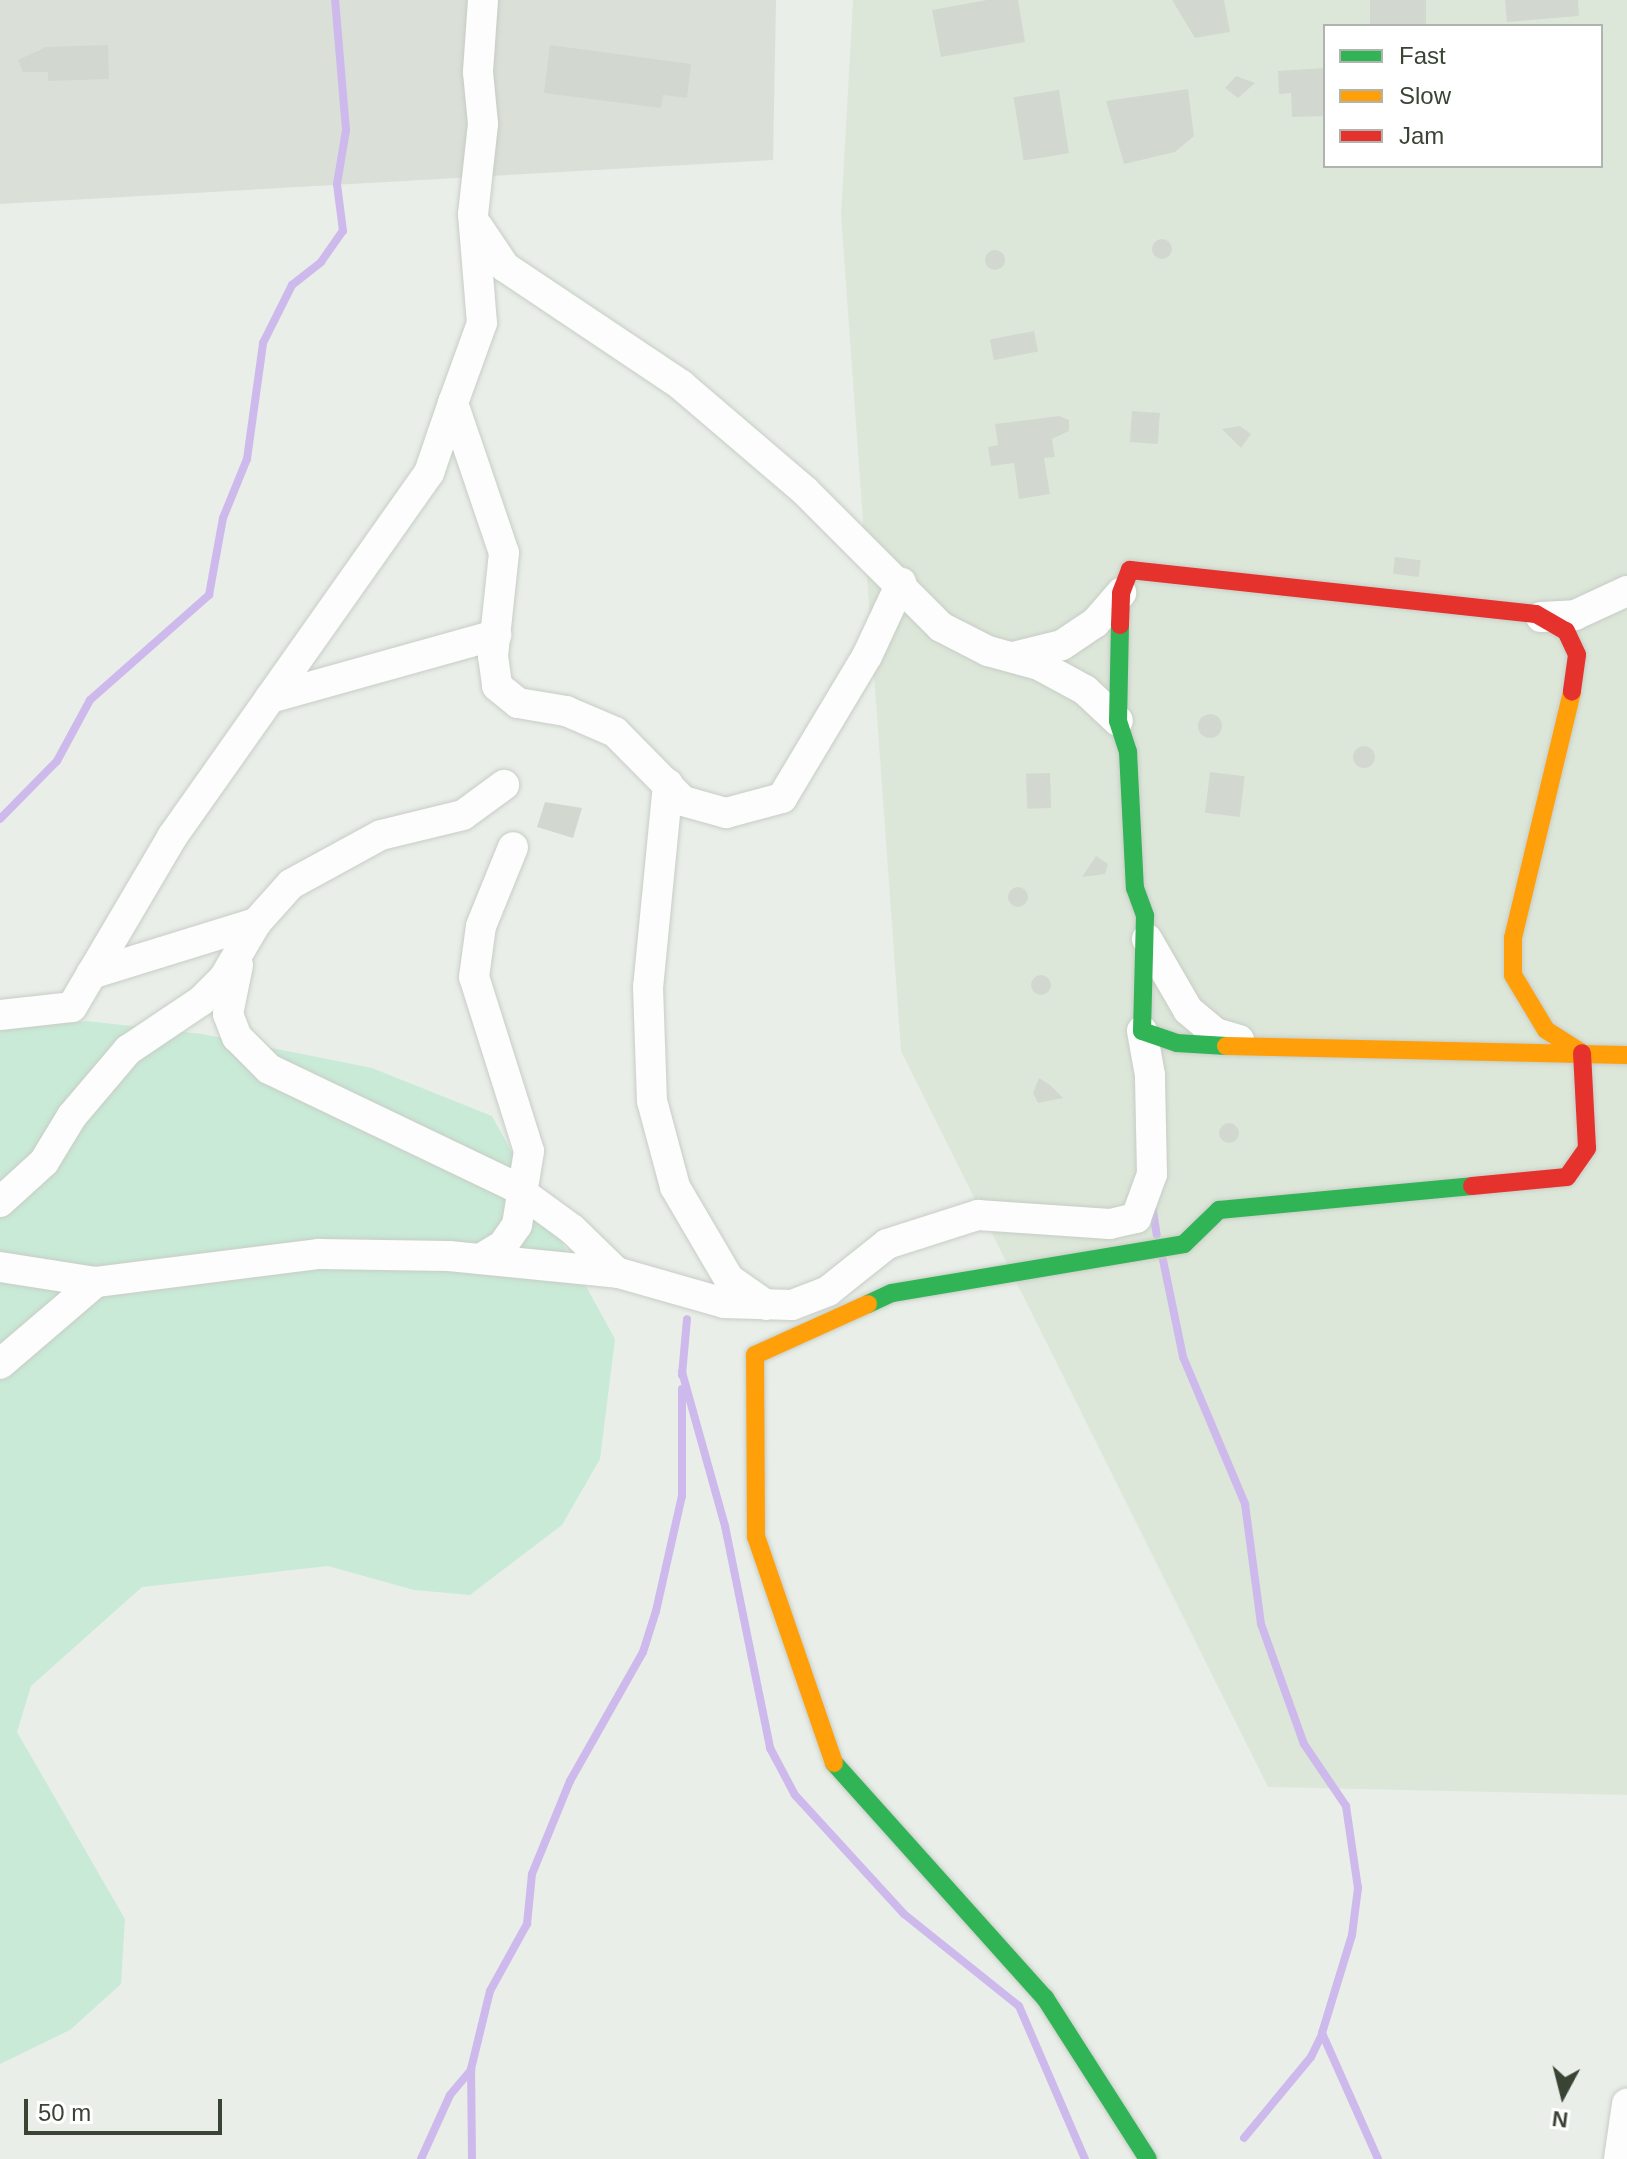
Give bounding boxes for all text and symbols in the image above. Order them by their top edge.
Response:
legend [1323,24,1603,168]
text: Fast [1399,42,1446,69]
text: Slow [1399,82,1451,109]
text: Jam [1399,122,1444,149]
north arrow [1523,2055,1603,2135]
scale bar [28,2083,226,2133]
text: 50 m [38,2099,91,2126]
text: N [1551,2106,1569,2133]

